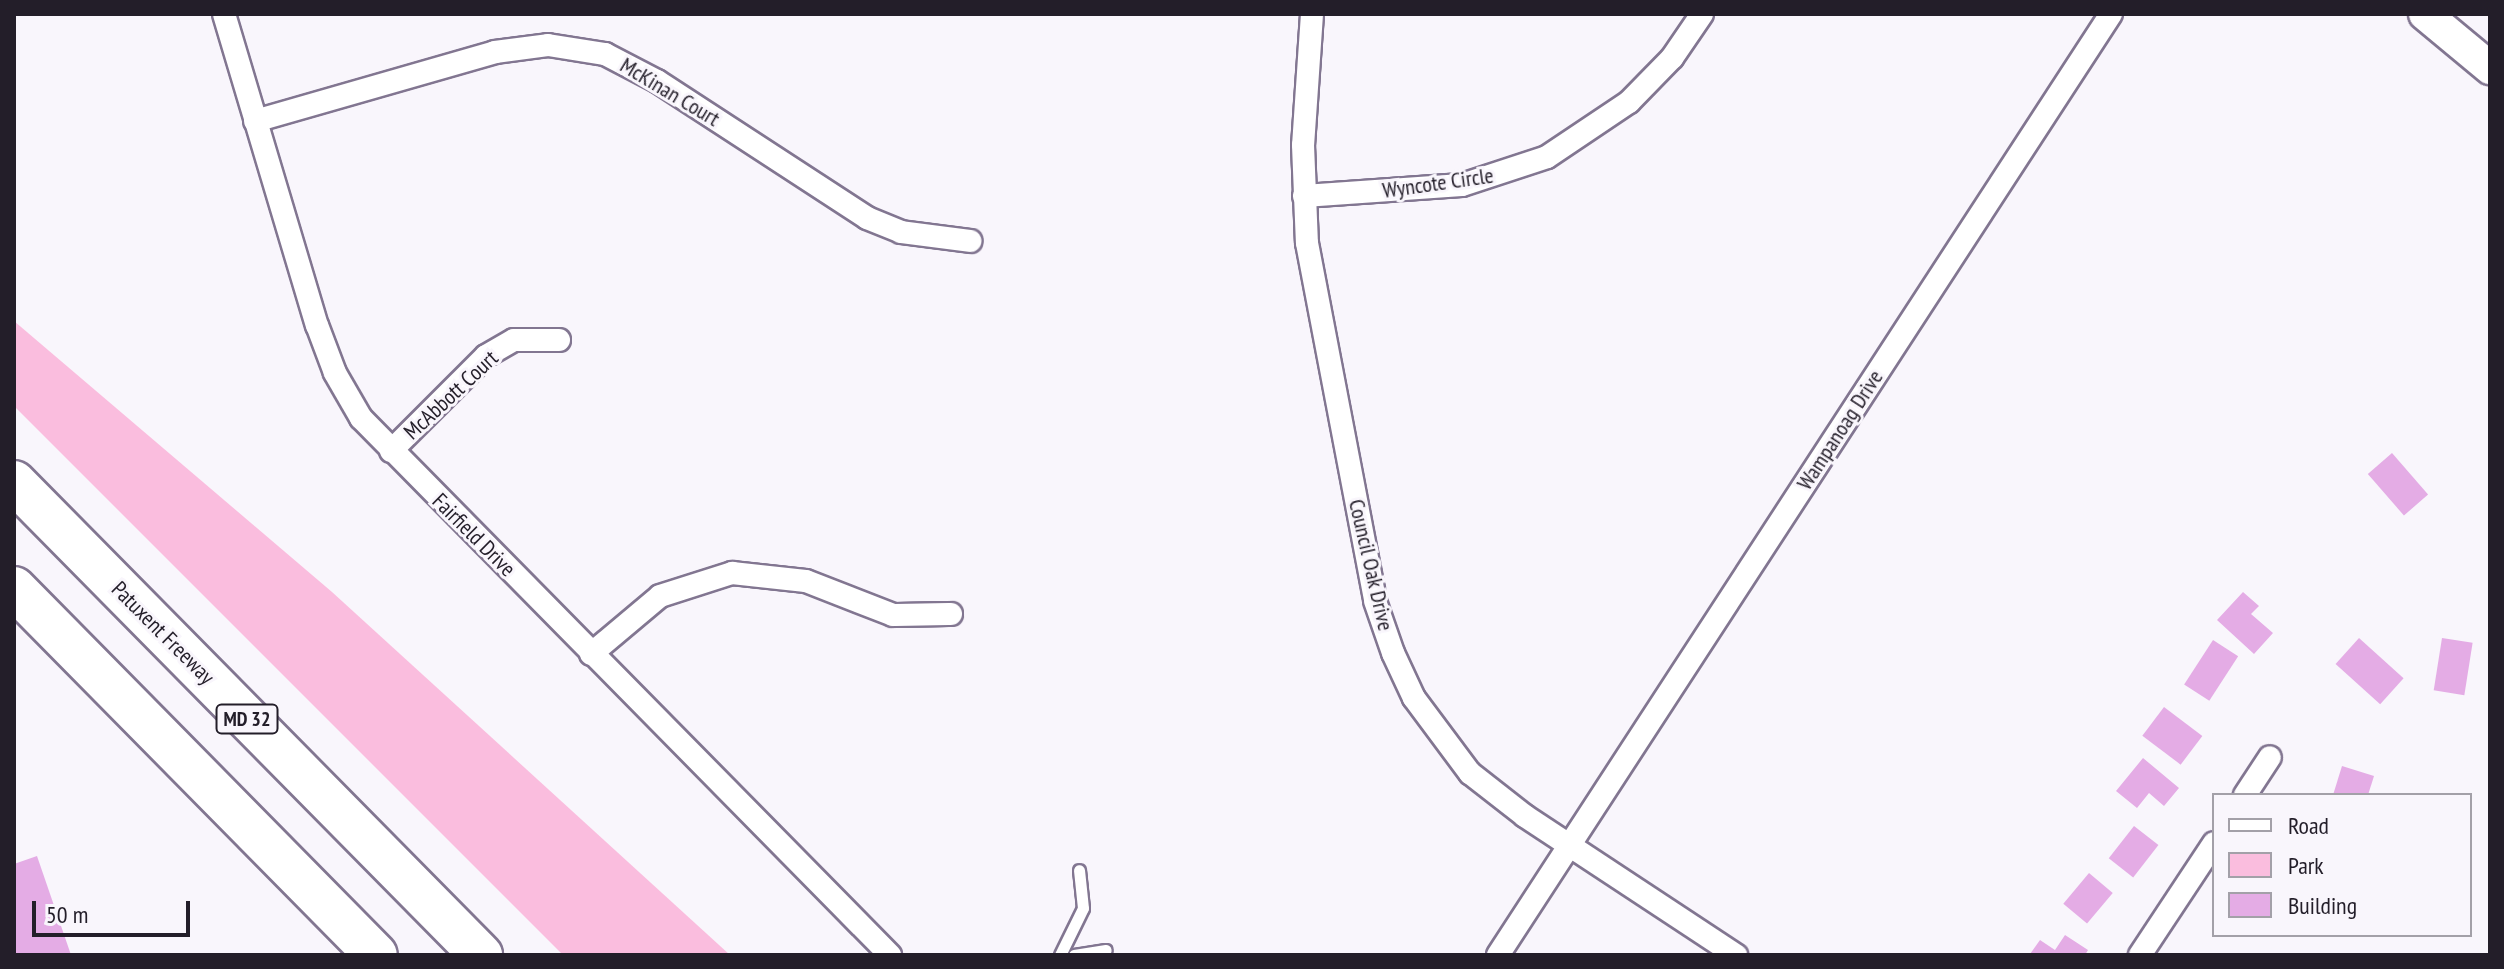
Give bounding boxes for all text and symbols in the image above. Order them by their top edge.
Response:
street label: McKinan Court [615,52,725,132]
street label: Wyncote Circle [1381,162,1495,204]
street label: McAbbott Court [399,345,503,445]
street label: Wampanoag Drive [1791,365,1889,495]
street label: Fairfield Drive [427,488,521,582]
street label: Council Oak Drive [1343,496,1399,634]
street label: Patuxent Freeway [106,576,220,690]
road number: MD 32 [215,703,279,735]
legend [2212,793,2472,937]
text: Road [2288,810,2329,841]
text: Park [2288,850,2324,881]
scale bar [36,885,194,935]
text: Building [2288,890,2357,921]
text: 50 m [46,899,88,930]

